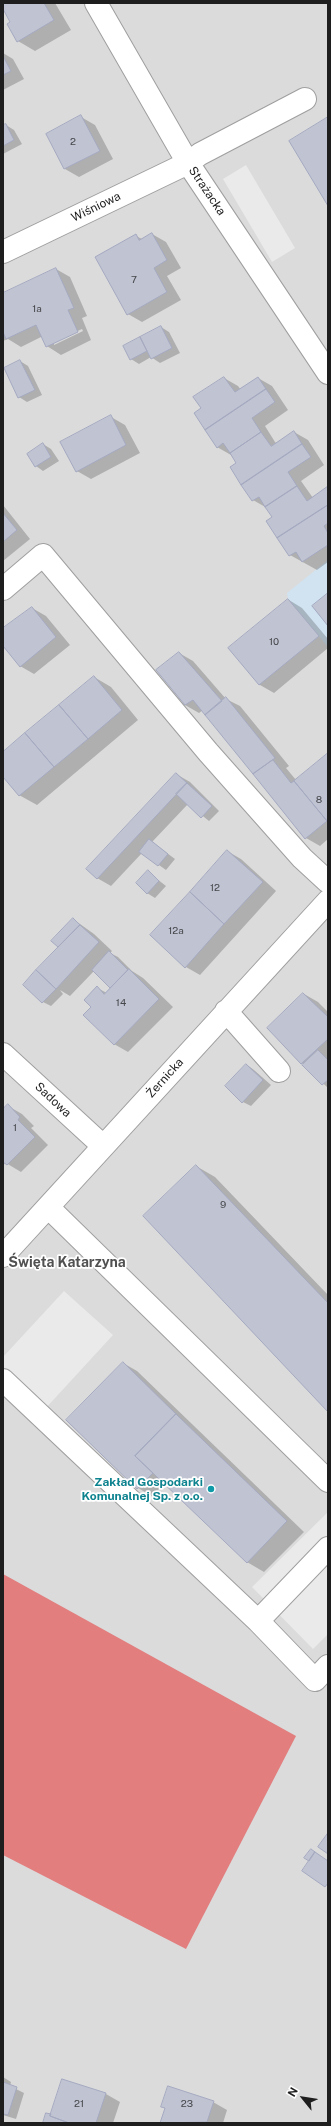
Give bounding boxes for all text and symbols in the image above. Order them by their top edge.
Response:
house number: 2 [70,136,76,148]
street label: Strażacka [185,164,229,218]
street label: Wiśniowa [69,189,123,225]
house number: 7 [131,274,137,286]
house number: 1a [32,303,42,315]
house number: 10 [269,636,279,648]
house number: 8 [316,794,322,806]
house number: 12 [210,882,220,894]
house number: 12a [168,925,184,937]
house number: 14 [116,997,126,1009]
street label: Żernicka [143,1055,187,1101]
street label: Sadowa [32,1080,74,1120]
house number: 1 [13,1122,17,1134]
house number: 9 [220,1199,226,1211]
district label: Święta Katarzyna [8,1255,126,1271]
place label: Zakład Gospodarki Komunalnej Sp. z o.o. [82,1475,203,1503]
marker: Zakład Gospodarki Komunalnej Sp. z o.o. [206,1484,216,1494]
north arrow [283,2078,323,2118]
text: N [285,2085,300,2099]
house number: 21 [74,2098,84,2110]
house number: 23 [181,2098,193,2110]

